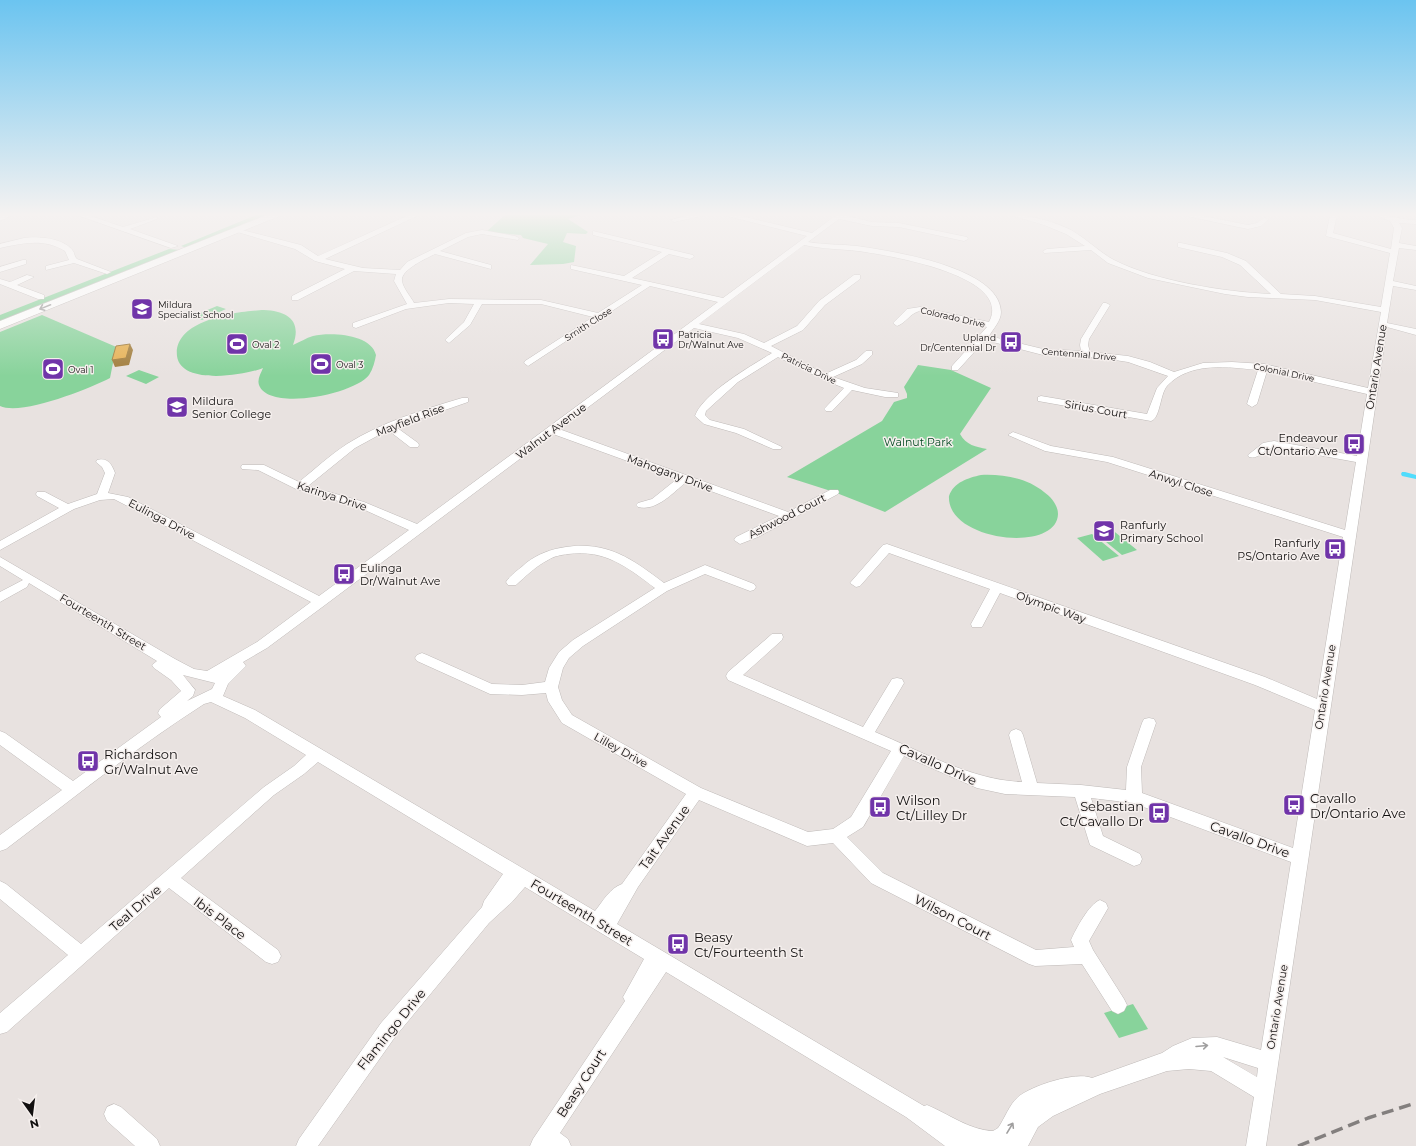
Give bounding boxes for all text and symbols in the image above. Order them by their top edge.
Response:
school or university icon: Mildura Specialist School [129,296,155,322]
place label: Mildura Specialist School [158,299,233,320]
one-way arrow [40,304,52,312]
street label: Smith Close [562,304,614,343]
street label: Colorado Drive [920,304,987,330]
street label: Ontario Avenue [1362,323,1390,411]
bus stop icon: Patricia Dr/Walnut Ave [650,326,676,352]
place label: Patricia Dr/Walnut Ave [678,329,744,350]
bus stop icon: Upland Dr/Centennial Dr [998,329,1024,355]
sports icon: Oval 2 [224,331,250,357]
place label: Upland Dr/Centennial Dr [920,332,996,353]
place label: Oval 2 [252,339,279,350]
street label: Centennial Drive [1041,345,1117,363]
street label: Patricia Drive [780,350,839,386]
sports icon: Oval 3 [308,351,334,377]
sports icon: Oval 1 [40,356,66,382]
place label: Oval 3 [336,359,363,370]
street label: Colonial Drive [1253,360,1316,384]
place label: Oval 1 [68,364,94,375]
school or university icon: Mildura Senior College [164,394,190,420]
place label: Mildura Senior College [192,394,272,421]
street label: Sirius Court [1064,397,1129,422]
street label: Mayfield Rise [374,400,447,440]
street label: Walnut Avenue [513,400,589,462]
place label: Endeavour Ct/Ontario Ave [1258,431,1338,458]
bus stop icon: Endeavour Ct/Ontario Ave [1341,431,1367,457]
park label: Walnut Park [884,435,953,449]
street label: Mahogany Drive [625,451,715,495]
street label: Anwyl Close [1147,466,1215,500]
street label: Karinya Drive [295,478,369,514]
street label: Ashwood Court [746,490,829,542]
street label: Eulinga Drive [126,496,198,543]
school or university icon: Ranfurly Primary School [1091,518,1117,544]
place label: Ranfurly Primary School [1120,518,1203,545]
place label: Ranfurly PS/Ontario Ave [1237,536,1320,563]
bus stop icon: Ranfurly PS/Ontario Ave [1322,536,1348,562]
bus stop icon: Eulinga Dr/Walnut Ave [331,561,357,587]
place label: Eulinga Dr/Walnut Ave [360,561,441,588]
street label: Olympic Way [1014,588,1088,626]
street label: Fourteenth Street [57,591,149,654]
street label: Ontario Avenue [1311,643,1339,731]
street label: Lilley Drive [592,729,651,771]
street label: Cavallo Drive [896,740,980,788]
place label: Richardson Gr/Walnut Ave [104,746,198,777]
bus stop icon: Richardson Gr/Walnut Ave [75,748,101,774]
place label: Cavallo Dr/Ontario Ave [1310,790,1406,821]
place label: Wilson Ct/Lilley Dr [896,792,967,823]
bus stop icon: Cavallo Dr/Ontario Ave [1281,792,1307,818]
bus stop icon: Wilson Ct/Lilley Dr [867,794,893,820]
place label: Sebastian Ct/Cavallo Dr [1060,798,1144,829]
bus stop icon: Sebastian Ct/Cavallo Dr [1146,800,1172,826]
street label: Tait Avenue [635,801,693,872]
street label: Cavallo Drive [1208,817,1292,861]
street label: Fourteenth Street [528,875,636,949]
street label: Teal Drive [106,881,164,935]
street label: Wilson Court [912,891,994,943]
street label: Ibis Place [191,893,250,943]
place label: Beasy Ct/Fourteenth St [694,929,803,960]
bus stop icon: Beasy Ct/Fourteenth St [665,931,691,957]
street label: Ontario Avenue [1263,963,1291,1051]
street label: Flamingo Drive [353,985,429,1073]
one-way arrow [1195,1043,1208,1050]
street label: Beasy Court [553,1046,609,1120]
north arrow [12,1094,52,1134]
text: N [28,1116,40,1132]
one-way arrow [1006,1122,1014,1134]

